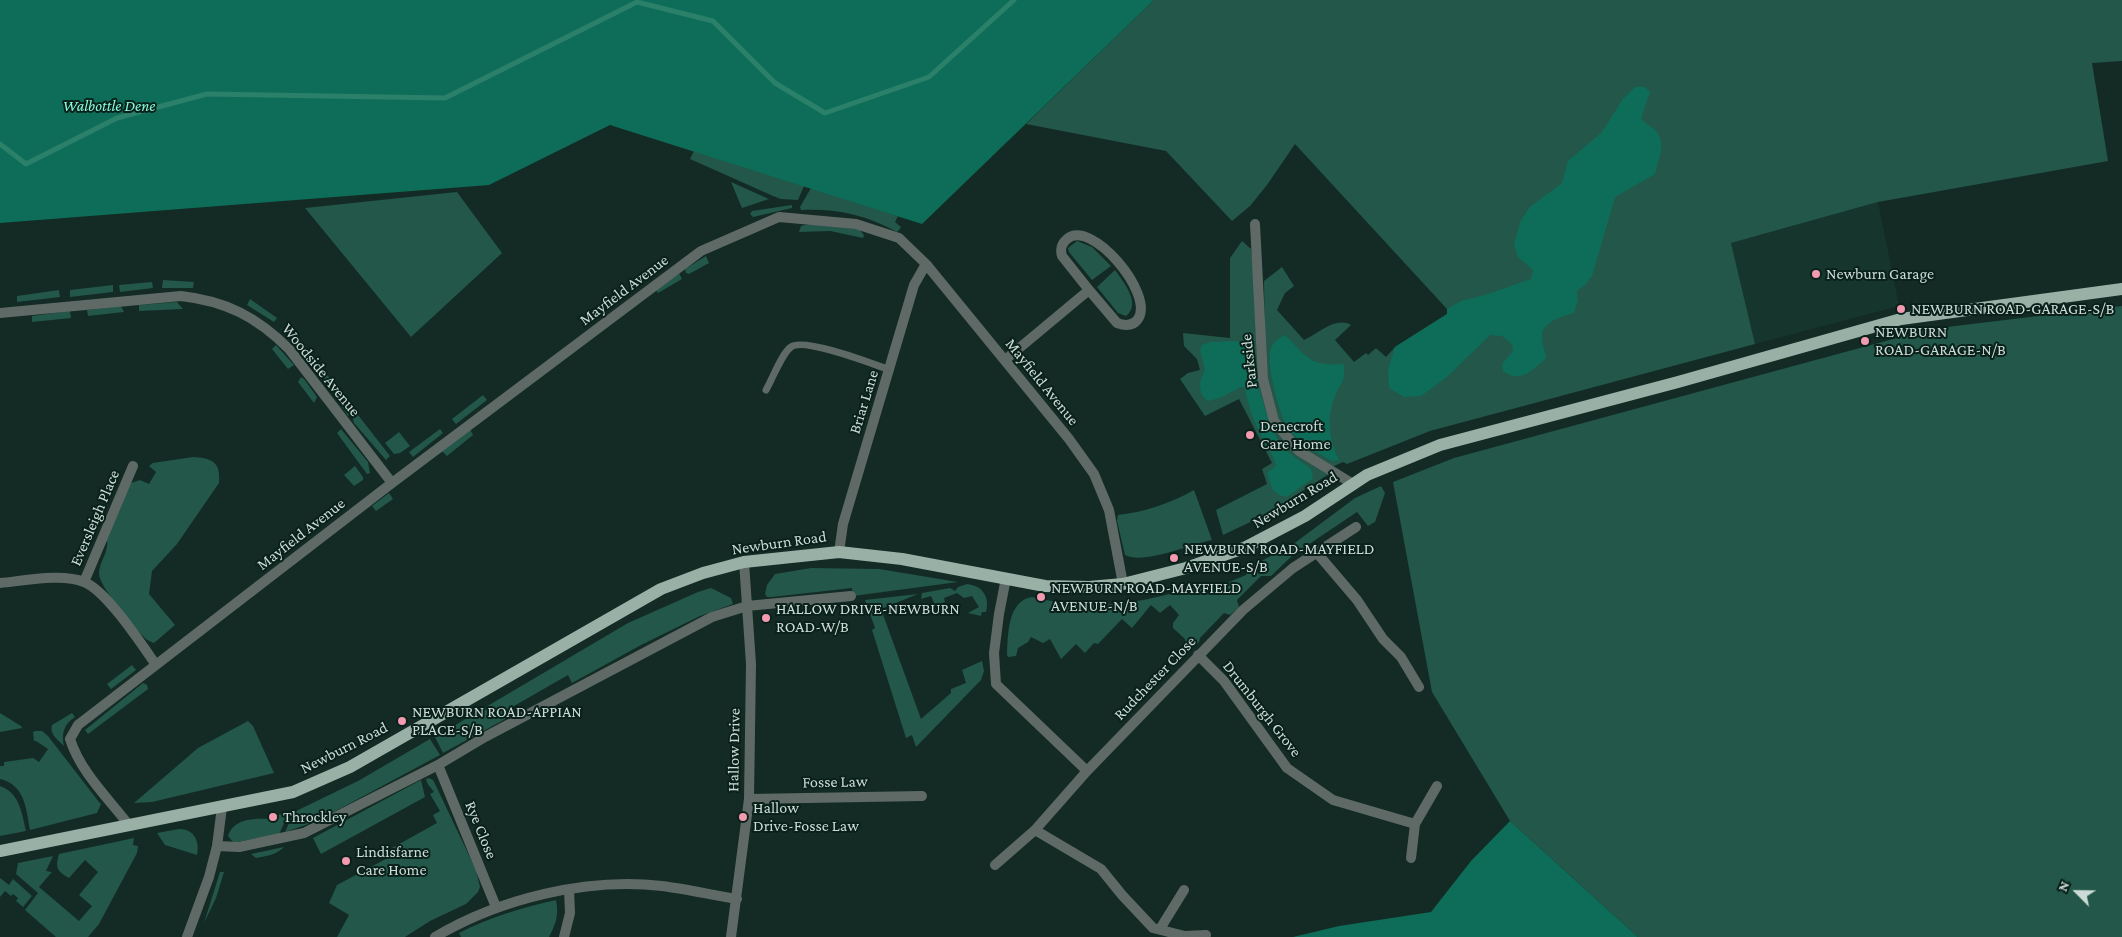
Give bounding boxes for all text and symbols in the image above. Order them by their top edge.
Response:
park label: Walbottle Dene [63,96,155,116]
street label: Mayfield Avenue [576,250,672,330]
place label: Newburn Garage [1826,264,1934,284]
marker: Newburn Garage [1810,268,1822,280]
place label: NEWBURN ROAD-GARAGE-S/B [1911,299,2114,319]
marker: NEWBURN ROAD-GARAGE-S/B [1895,303,1907,315]
street label: Woodside Avenue [278,320,364,420]
place label: NEWBURN ROAD-GARAGE-N/B [1875,322,2006,360]
street label: Parkside [1237,333,1261,389]
street label: Mayfield Avenue [1001,335,1083,429]
marker: NEWBURN ROAD-GARAGE-N/B [1859,335,1871,347]
street label: Briar Lane [845,368,883,436]
place label: Denecroft Care Home [1260,416,1330,454]
marker: Denecroft Care Home [1244,429,1256,441]
street label: Eversleigh Place [66,467,124,569]
street label: Newburn Road [1249,467,1341,533]
street label: Mayfield Avenue [253,494,349,574]
street label: Newburn Road [730,527,828,559]
place label: NEWBURN ROAD-MAYFIELD AVENUE-S/B [1184,539,1374,577]
marker: NEWBURN ROAD-MAYFIELD AVENUE-S/B [1168,552,1180,564]
place label: NEWBURN ROAD-MAYFIELD AVENUE-N/B [1051,578,1241,616]
marker: NEWBURN ROAD-MAYFIELD AVENUE-N/B [1035,591,1047,603]
place label: HALLOW DRIVE-NEWBURN ROAD-W/B [776,599,960,637]
marker: HALLOW DRIVE-NEWBURN ROAD-W/B [760,612,772,624]
street label: Rudchester Close [1110,632,1200,724]
street label: Drumburgh Grove [1218,657,1306,761]
place label: NEWBURN ROAD-APPIAN PLACE-S/B [412,702,582,740]
street label: Hallow Drive [724,708,744,792]
marker: NEWBURN ROAD-APPIAN PLACE-S/B [396,715,408,727]
street label: Newburn Road [297,718,391,778]
street label: Fosse Law [802,772,868,792]
street label: Rye Close [461,798,501,862]
place label: Hallow Drive-Fosse Law [753,798,859,836]
place label: Throckley [283,807,346,827]
marker: Throckley [267,811,279,823]
marker: Hallow Drive-Fosse Law [737,811,749,823]
place label: Lindisfarne Care Home [356,842,429,880]
marker: Lindisfarne Care Home [340,855,352,867]
north arrow [2052,867,2102,917]
text: N [2054,879,2072,894]

